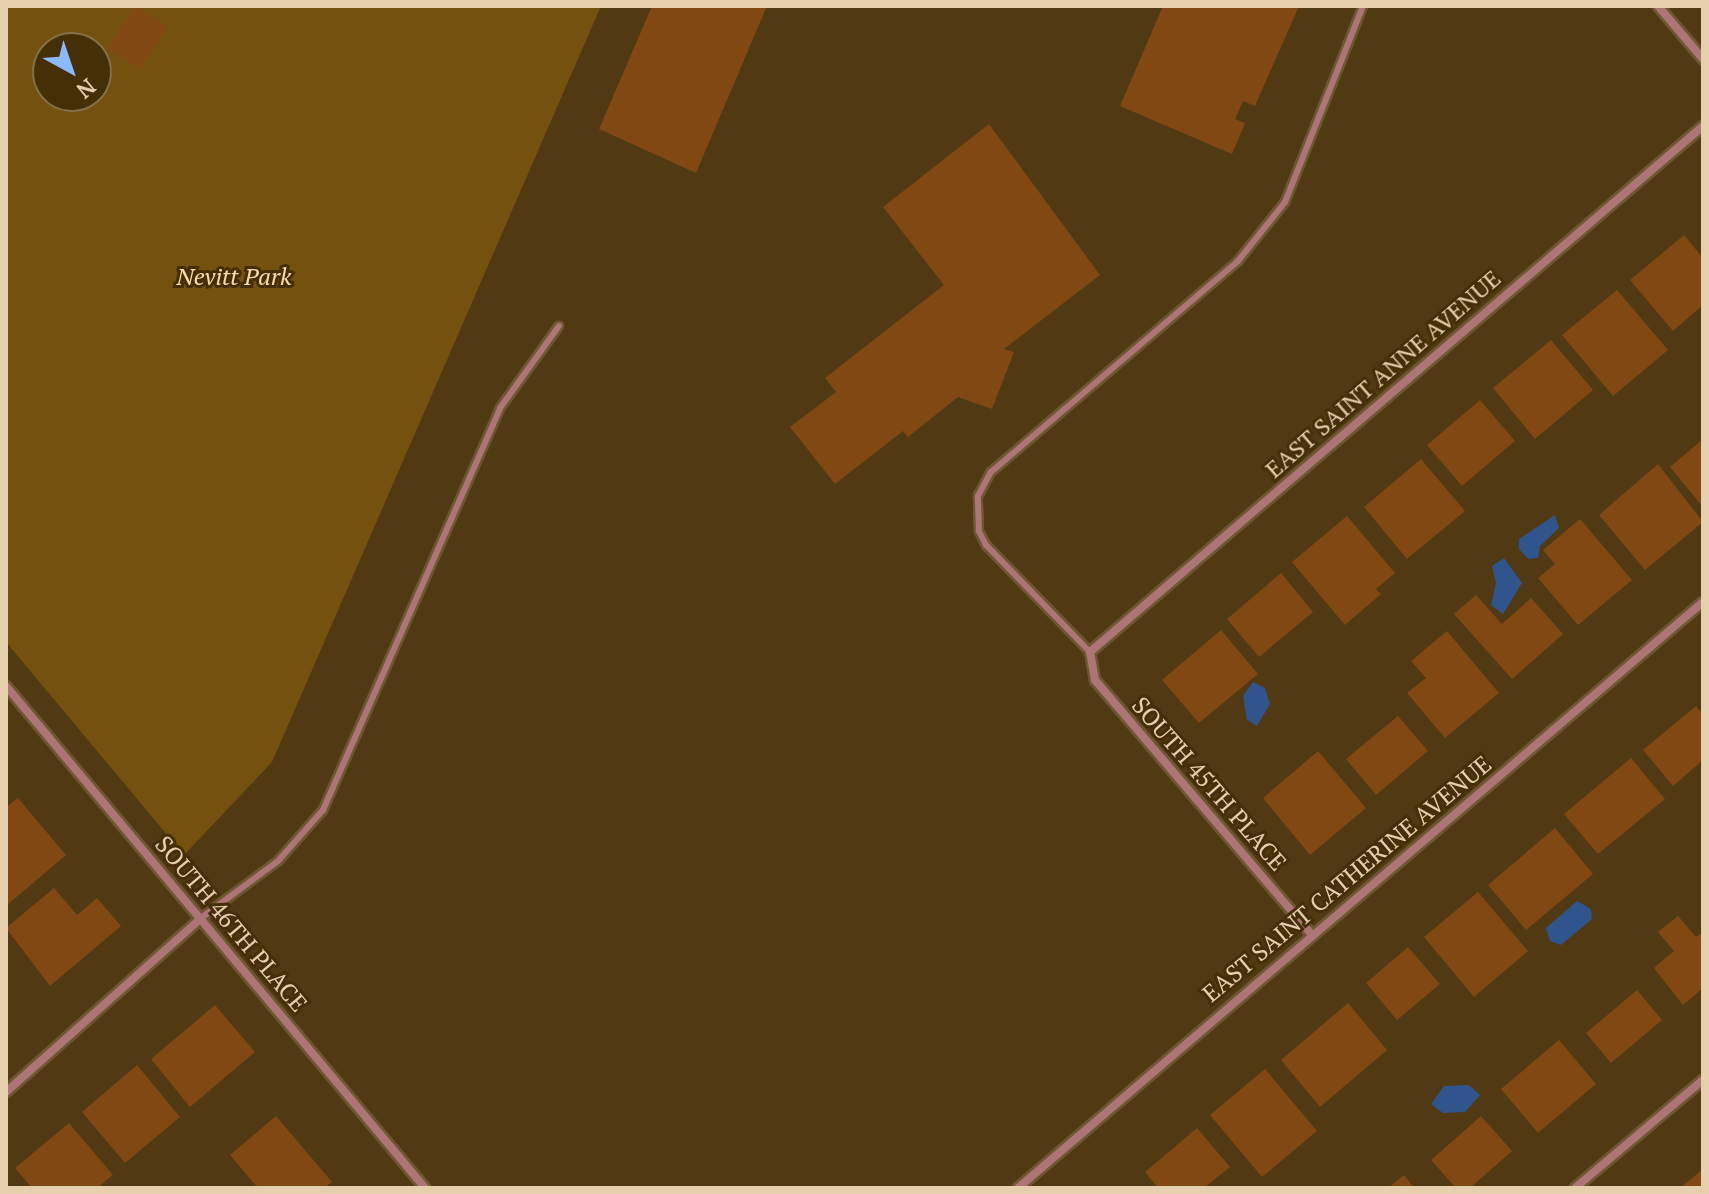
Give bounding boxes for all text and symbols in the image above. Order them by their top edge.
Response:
north arrow [32,32,112,112]
text: N [71,73,102,106]
park label: Nevitt Park [176,263,292,291]
street label: EAST SAINT ANNE AVENUE [1259,264,1507,484]
street label: SOUTH 45TH PLACE [1126,691,1292,877]
street label: EAST SAINT CATHERINE AVENUE [1197,750,1497,1008]
street label: SOUTH 46TH PLACE [149,830,313,1018]

